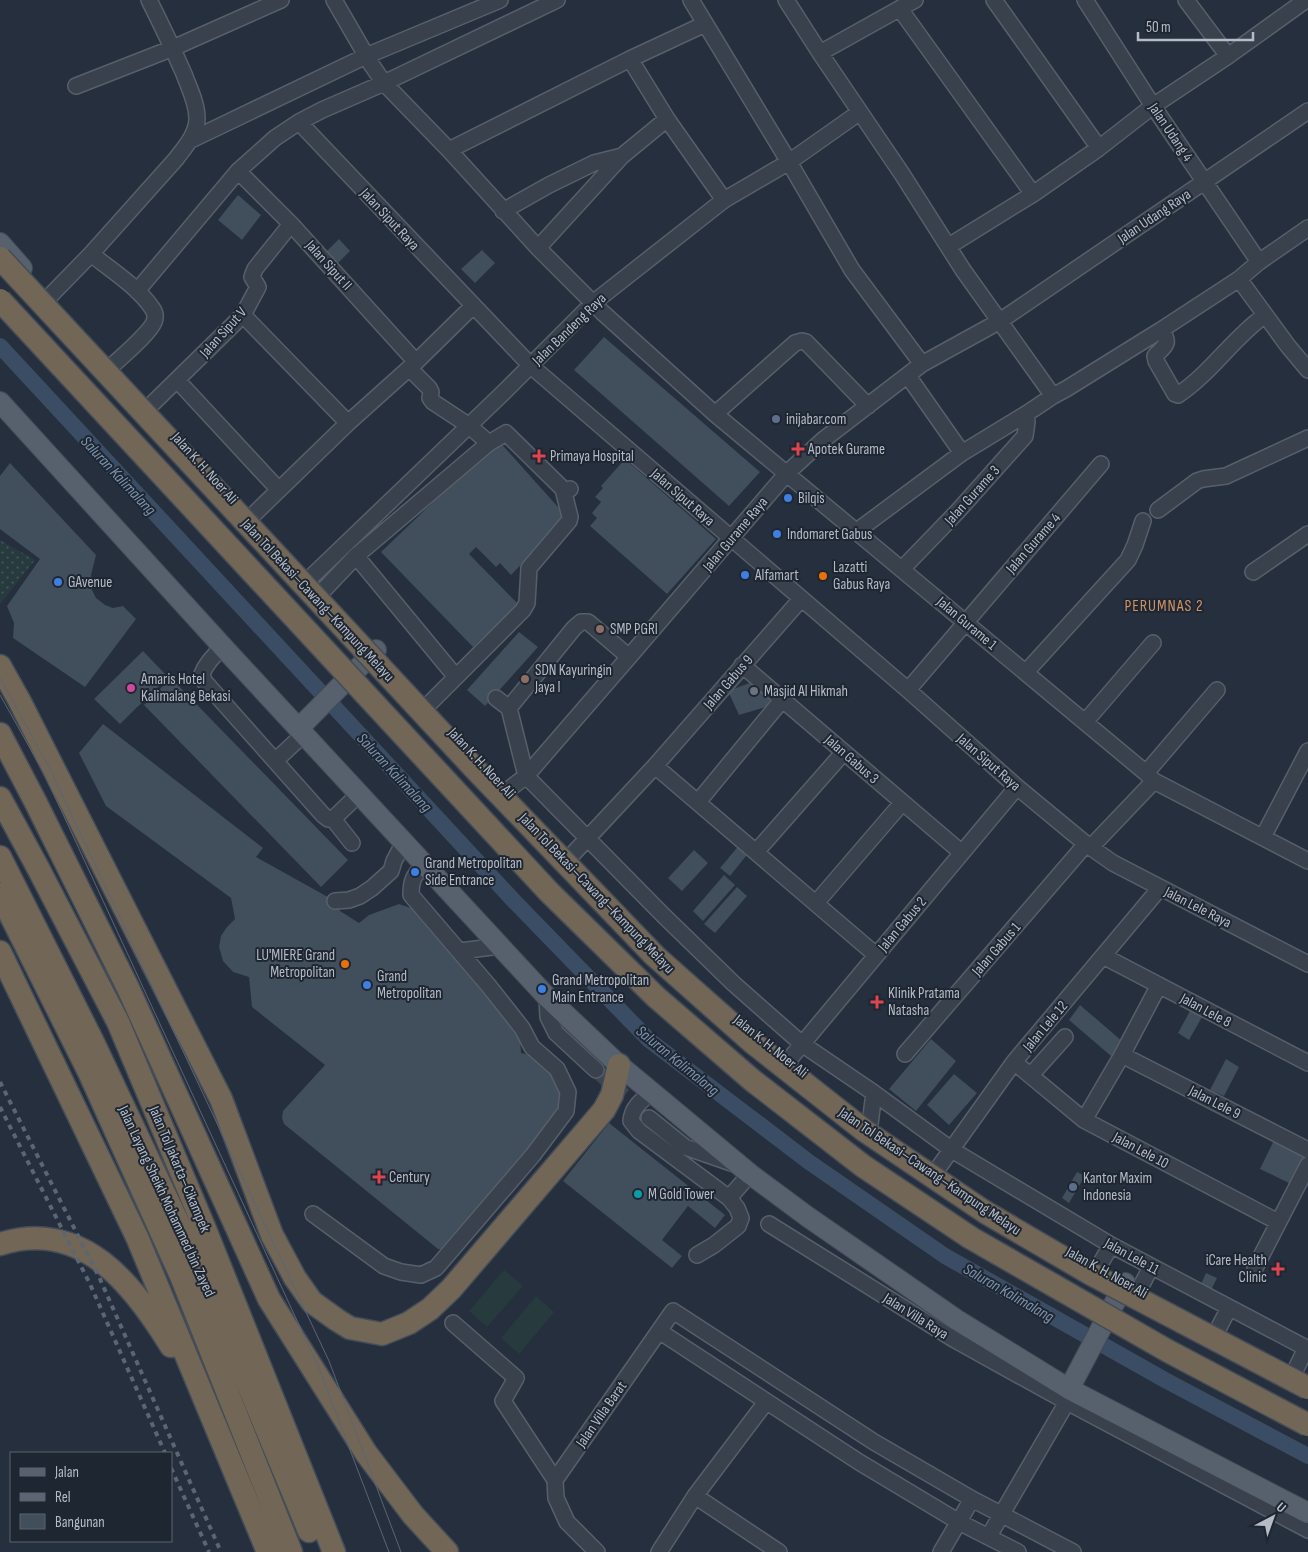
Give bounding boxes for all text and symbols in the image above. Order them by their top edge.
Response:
scale bar [1138,10,1253,42]
text: 50 m [1146,18,1171,37]
street label: Jalan Udang 4 [1143,98,1197,165]
street label: Jalan Siput Raya [355,183,424,255]
street label: Jalan Udang Raya [1113,185,1195,248]
street label: Jalan Siput II [301,236,356,294]
street label: Jalan Bandeng Raya [528,289,611,370]
street label: Jalan Siput V [195,303,251,362]
place label: inijabar.com [786,410,846,429]
marker: inijabar.com [770,413,782,425]
street label: Jalan K. H. Noer Ali [167,428,242,508]
water label: Saluran Kalimalang [76,433,160,520]
place label: Apotek Gurame [807,440,885,459]
marker: Apotek Gurame [792,443,804,455]
place label: Primaya Hospital [550,447,634,466]
marker: Primaya Hospital [532,449,546,463]
street label: Jalan Gurame 3 [940,461,1004,530]
street label: Jalan Siput Raya [646,464,719,530]
place label: Bilqis [798,489,825,508]
marker: Bilqis [782,492,794,504]
street label: Jalan Gurame Raya [698,493,772,576]
street label: Jalan Gurame 4 [1001,509,1065,578]
street label: Jalan Tol Bekasi–Cawang–Kampung Melayu [236,514,398,686]
place label: Indomaret Gabus [787,525,872,544]
marker: Indomaret Gabus [771,528,783,540]
place label: Lazatti Gabus Raya [833,558,890,594]
place label: Alfamart [754,566,799,585]
marker: Alfamart [739,569,751,581]
marker: Lazatti Gabus Raya [817,570,829,582]
place label: GAvenue [68,573,112,592]
marker: GAvenue [52,576,64,588]
street label: Jalan Gurame 1 [932,592,1001,655]
district label: PERUMNAS 2 [1124,597,1204,616]
place label: SMP PGRI [610,620,658,639]
marker: SMP PGRI [594,623,606,635]
street label: Jalan Gabus 9 [699,651,757,714]
place label: SDN Kayuringin Jaya I [534,661,612,697]
place label: Amaris Hotel Kalimalang Bekasi [140,670,231,706]
marker: SDN Kayuringin Jaya I [519,673,531,685]
marker: Amaris Hotel Kalimalang Bekasi [125,682,137,694]
place label: Masjid Al Hikmah [764,682,848,701]
marker: Masjid Al Hikmah [748,685,760,697]
street label: Jalan K. H. Noer Ali [443,723,520,803]
street label: Jalan Siput Raya [952,729,1025,795]
water label: Saluran Kalimalang [352,730,436,817]
street label: Jalan Gabus 3 [820,730,883,788]
street label: Jalan Tol Bekasi–Cawang–Kampung Melayu [514,808,679,978]
place label: Grand Metropolitan Side Entrance [425,854,522,890]
marker: Grand Metropolitan Side Entrance [409,866,421,878]
street label: Jalan Lele Raya [1160,882,1235,932]
street label: Jalan Gabus 2 [873,893,931,956]
street label: Jalan Gabus 1 [967,918,1025,981]
place label: LU'MIERE Grand Metropolitan [256,946,335,982]
marker: LU'MIERE Grand Metropolitan [339,958,351,970]
place label: Grand Metropolitan [377,967,442,1003]
place label: Grand Metropolitan Main Entrance [552,971,649,1007]
marker: Grand Metropolitan [361,979,373,991]
marker: Grand Metropolitan Main Entrance [536,983,548,995]
place label: Klinik Pratama Natasha [888,984,960,1020]
street label: Jalan Lele 8 [1176,989,1235,1032]
marker: Klinik Pratama Natasha [870,995,884,1009]
street label: Jalan Lele 12 [1018,997,1072,1056]
street label: Jalan K. H. Noer Ali [729,1010,812,1082]
water label: Saluran Kalimalang [632,1022,723,1101]
street label: Jalan Lele 9 [1185,1081,1244,1124]
street label: Jalan Layang Sheikh Mohammed bin Zayed [113,1102,219,1300]
street label: Jalan Tol Jakarta–Cikampek [144,1102,215,1235]
street label: Jalan Tol Bekasi–Cawang–Kampung Melayu [834,1103,1025,1240]
street label: Jalan Lele 10 [1109,1127,1172,1173]
place label: Century [389,1168,430,1187]
place label: Kantor Maxim Indonesia [1083,1169,1152,1205]
marker: Century [373,1171,385,1183]
marker: Kantor Maxim Indonesia [1067,1181,1079,1193]
place label: M Gold Tower [648,1185,715,1204]
marker: M Gold Tower [632,1188,644,1200]
street label: Jalan Lele 11 [1100,1233,1163,1279]
street label: Jalan K. H. Noer Ali [1062,1242,1151,1303]
place label: iCare Health Clinic [1206,1251,1267,1287]
water label: Saluran Kalimalang [960,1260,1057,1327]
marker: iCare Health Clinic [1271,1262,1285,1276]
street label: Jalan Villa Raya [879,1288,952,1344]
street label: Jalan Villa Barat [571,1377,631,1452]
legend [10,1452,172,1542]
text: Jalan [54,1463,79,1482]
text: Rel [55,1488,71,1507]
north arrow [1248,1492,1298,1542]
text: U [1273,1499,1290,1516]
text: Bangunan [55,1513,105,1532]

